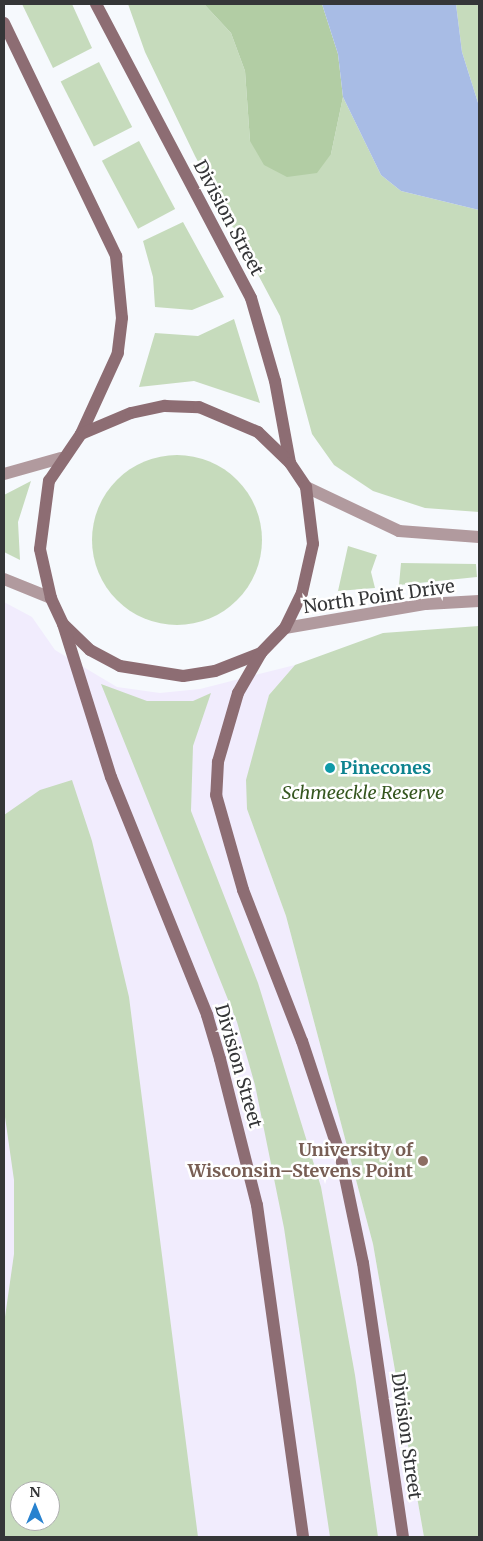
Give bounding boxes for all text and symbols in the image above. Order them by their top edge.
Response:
street label: Division Street [188,157,268,279]
street label: North Point Drive [302,576,456,618]
place label: Pinecones [340,757,431,779]
marker: Pinecones [324,762,336,774]
park label: Schmeeckle Reserve [282,782,444,804]
street label: Division Street [210,1002,266,1130]
place label: University of Wisconsin–Stevens Point [188,1140,413,1182]
marker: University of Wisconsin–Stevens Point [417,1155,429,1167]
street label: Division Street [386,1371,426,1501]
north arrow [10,1481,60,1531]
text: N [29,1483,41,1501]

